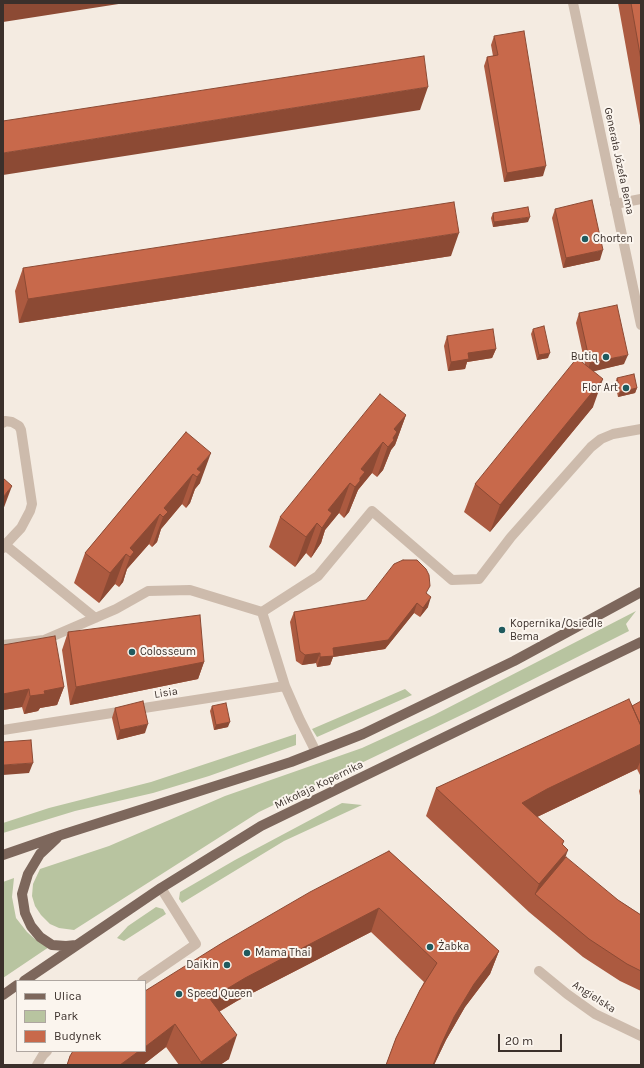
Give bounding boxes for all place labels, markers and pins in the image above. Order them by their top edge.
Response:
place label: Chorten [593,232,633,246]
marker: Chorten [580,234,590,244]
place label: Butiq [571,350,598,364]
marker: Butiq [601,352,611,362]
place label: Flor Art [582,381,618,395]
marker: Flor Art [621,383,631,393]
place label: Kopernika/Osiedle Bema [510,617,603,643]
marker: Kopernika/Osiedle Bema [497,625,507,635]
place label: Colosseum [140,645,196,659]
marker: Colosseum [127,647,137,657]
place label: Żabka [438,940,469,954]
marker: Żabka [425,942,435,952]
place label: Mama Thai [255,946,311,960]
marker: Mama Thai [242,948,252,958]
place label: Daikin [186,958,219,972]
marker: Daikin [222,960,232,970]
place label: Speed Queen [187,987,252,1001]
marker: Speed Queen [174,989,184,999]

